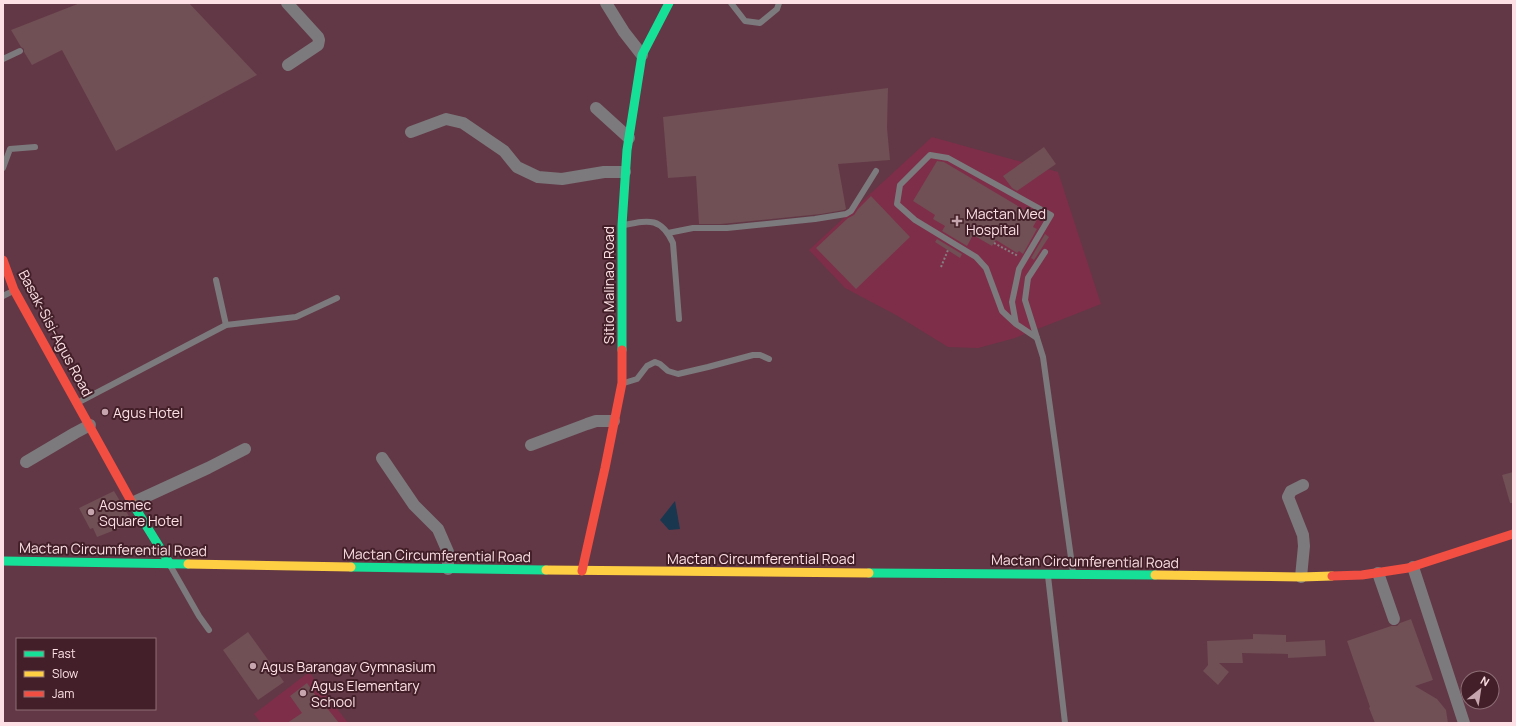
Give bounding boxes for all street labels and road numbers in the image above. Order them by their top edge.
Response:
street label: Sitio Malinao Road [599,226,618,344]
street label: Basak-Sisi-Agus Road [15,266,97,400]
street label: Mactan Circumferential Road [19,538,207,560]
street label: Mactan Circumferential Road [343,544,531,566]
street label: Mactan Circumferential Road [667,549,855,568]
street label: Mactan Circumferential Road [991,550,1179,572]

